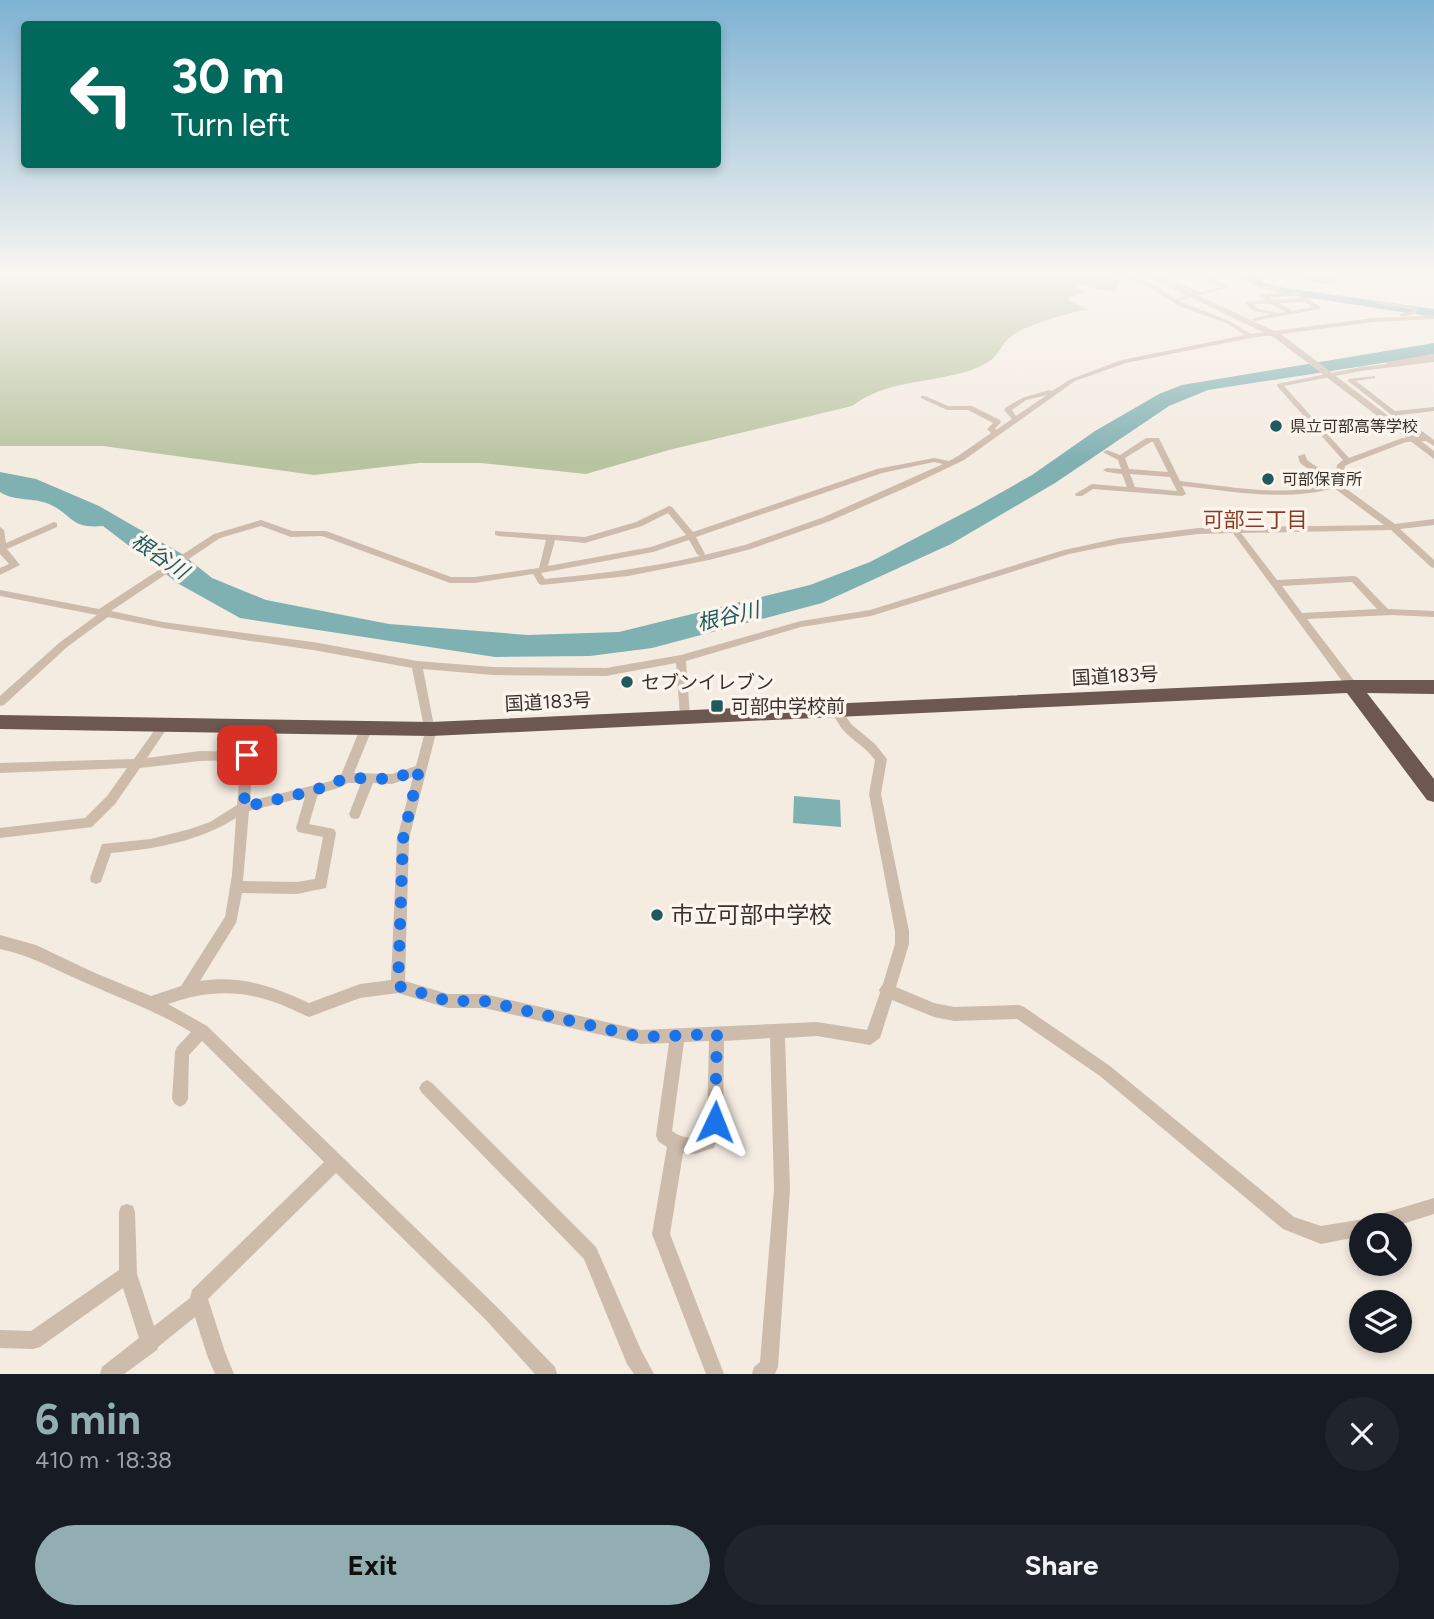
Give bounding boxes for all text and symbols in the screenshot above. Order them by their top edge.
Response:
text: 30 m [171,46,284,105]
icon: left [56,49,147,140]
text: Turn left [171,106,290,144]
place label: 県立可部高等学校 [1290,417,1418,436]
marker: 県立可部高等学校 [1268,418,1284,434]
place label: 可部保育所 [1282,470,1362,489]
marker: 可部保育所 [1260,471,1276,487]
district label: 可部三丁目 [1203,507,1308,532]
water label: 根谷川 [127,528,195,585]
water label: 根谷川 [694,596,763,635]
street label: 国道183号 [1071,662,1159,690]
place label: セブンイレブン [641,671,774,694]
marker: セブンイレブン [619,674,635,690]
street label: 国道183号 [504,688,592,716]
place label: 可部中学校前 [731,695,845,718]
marker: 可部中学校前 [709,698,725,714]
pin [217,725,277,785]
icon: arrive [228,736,266,774]
place label: 市立可部中学校 [671,901,832,929]
marker: 市立可部中学校 [649,907,665,923]
position arrow [678,1085,752,1159]
map controls [1349,1213,1412,1353]
button: search [1349,1213,1412,1276]
button: layers [1349,1290,1412,1353]
text: 6 min [35,1394,141,1445]
button: close [1325,1397,1399,1471]
text: 410 m · 18:38 [35,1446,172,1474]
button: Exit [35,1525,710,1605]
button: Share [724,1525,1399,1605]

